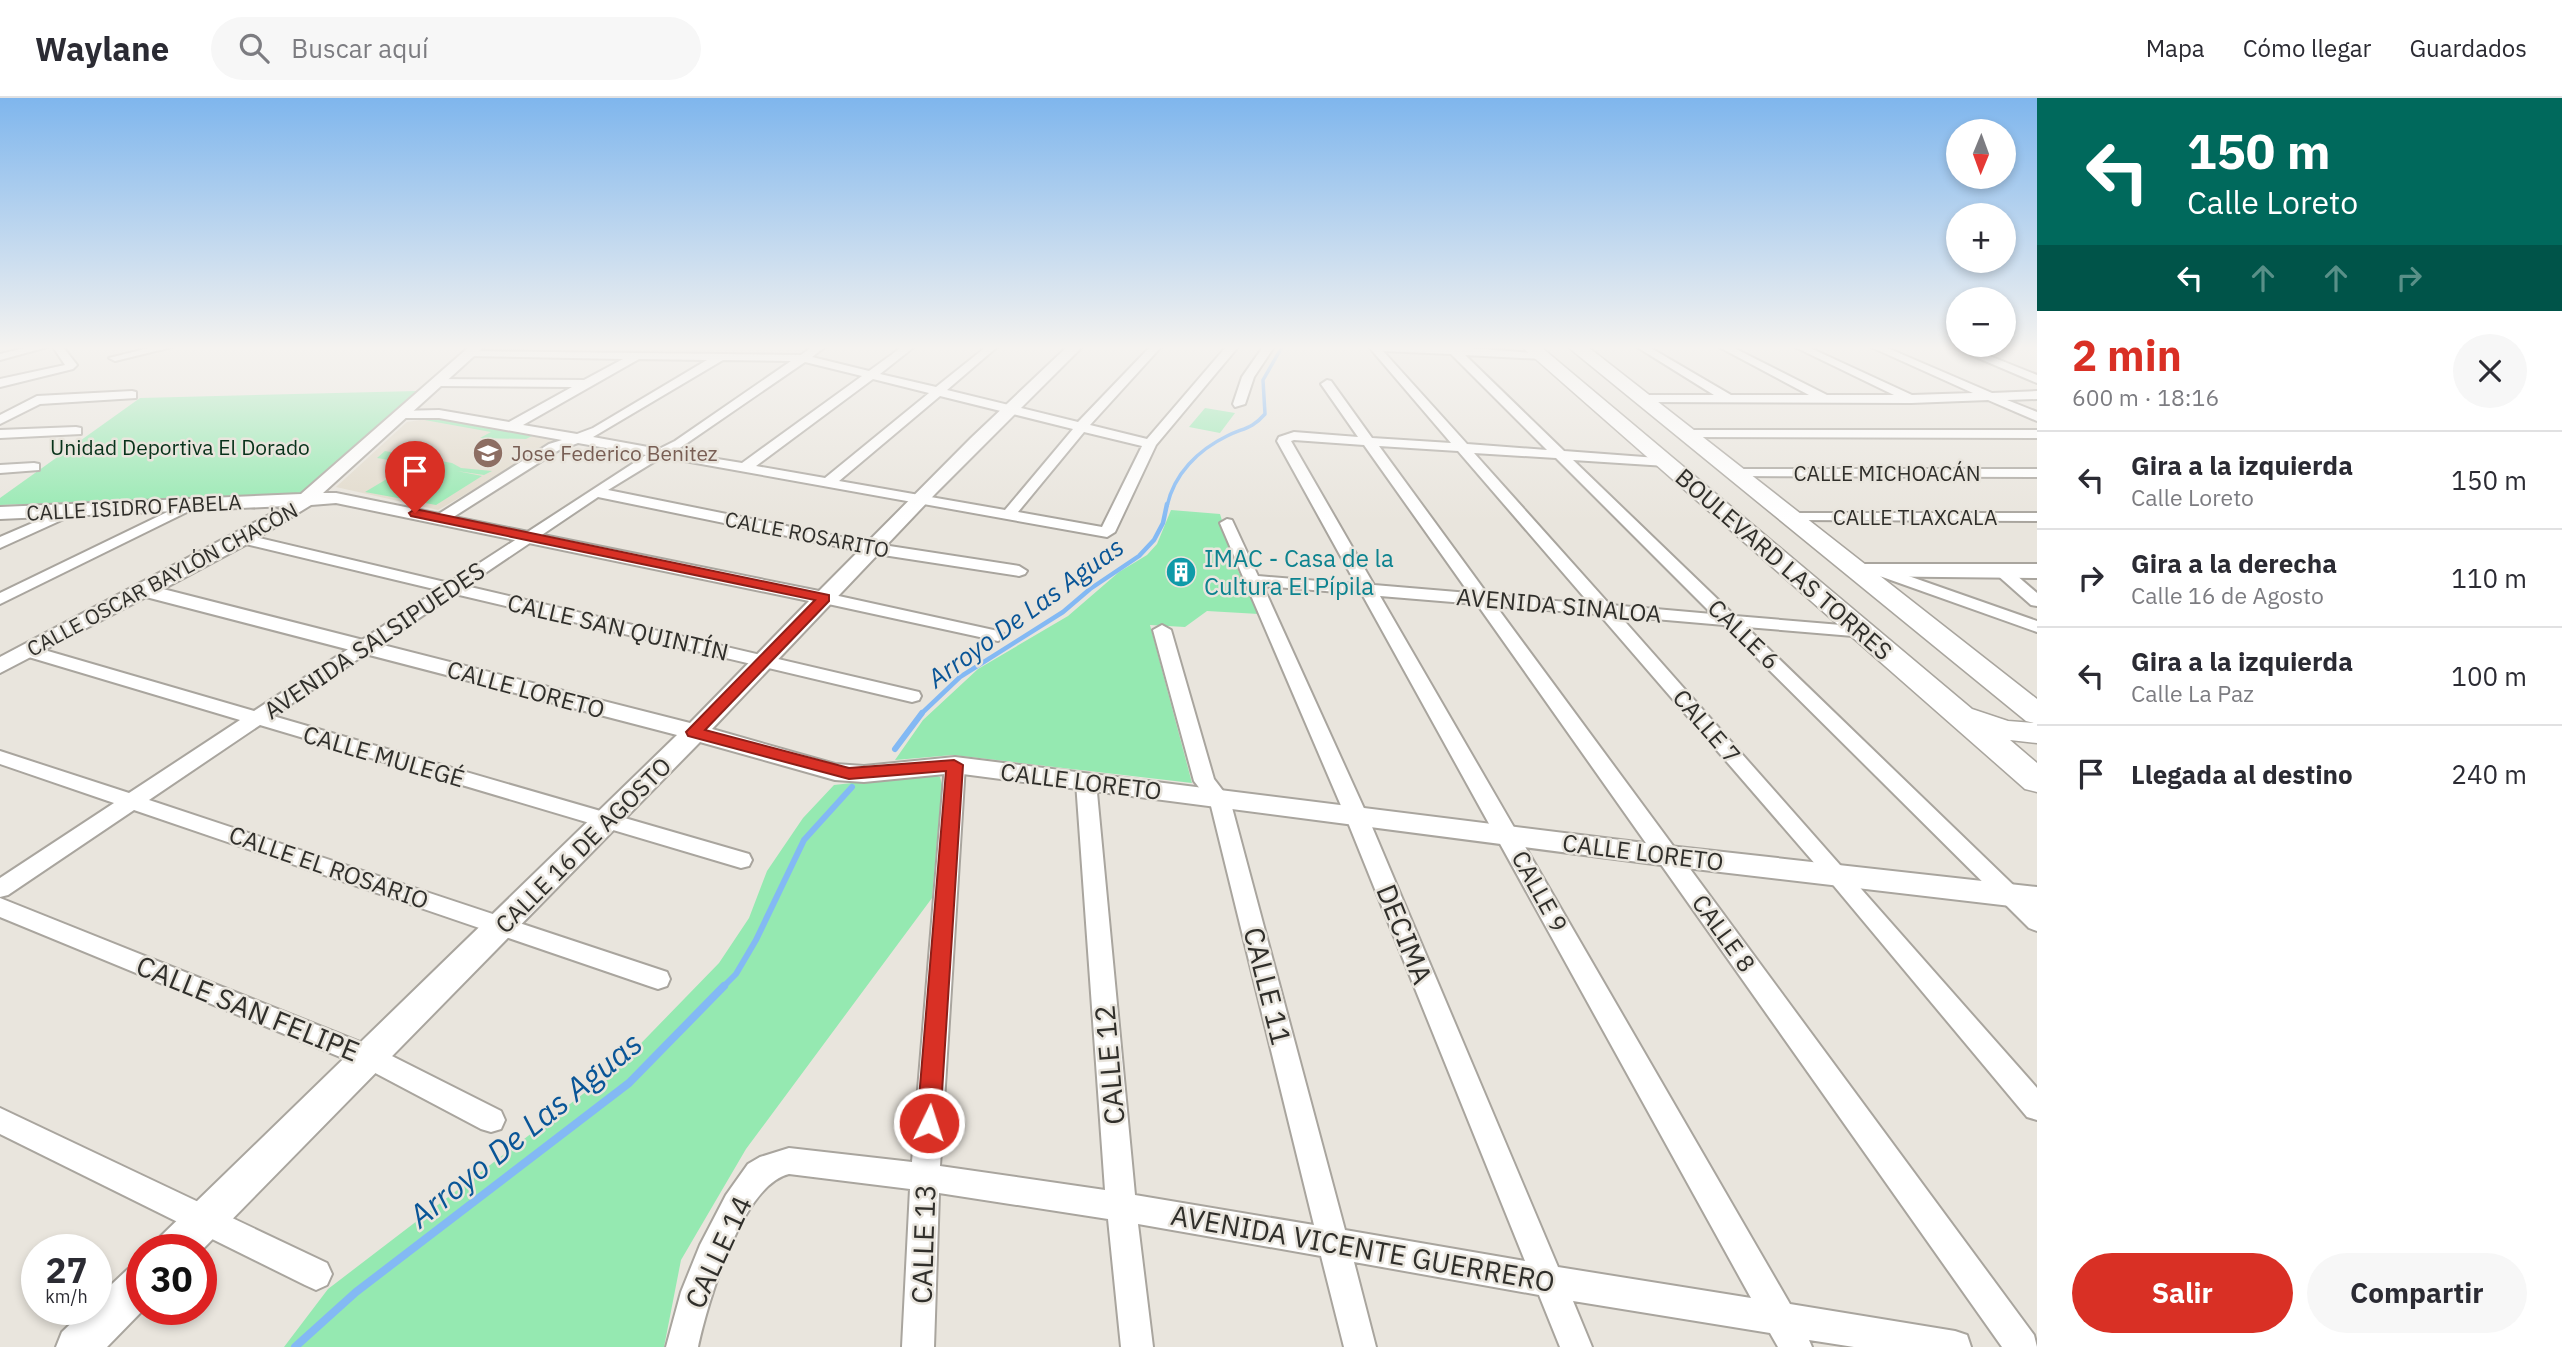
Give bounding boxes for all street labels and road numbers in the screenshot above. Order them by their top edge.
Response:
street label: CALLE MICHOACÁN [1793,459,1981,487]
street label: BOULEVARD LAS TORRES [1669,461,1899,667]
street label: CALLE ISIDRO FABELA [26,487,242,527]
street label: CALLE OSCAR BAYLÓN CHACÓN [22,495,302,663]
street label: CALLE TLAXCALA [1833,503,1997,531]
street label: CALLE ROSARITO [723,504,891,564]
street label: AVENIDA SALSIPUEDES [257,554,491,726]
street label: AVENIDA SINALOA [1455,580,1663,630]
street label: CALLE SAN QUINTÍN [504,586,732,668]
street label: CALLE 6 [1701,592,1787,676]
street label: CALLE LORETO [444,653,608,725]
street label: CALLE 7 [1666,682,1748,770]
street label: CALLE MULEGÉ [300,718,468,794]
street label: CALLE 16 DE AGOSTO [488,750,678,940]
street label: CALLE LORETO [999,755,1163,807]
street label: CALLE EL ROSARIO [225,818,433,916]
street label: CALLE LORETO [1561,826,1725,878]
street label: CALLE 9 [1505,845,1575,937]
street label: DECIMA [1368,879,1442,989]
street label: CALLE 8 [1685,888,1763,978]
street label: CALLE 11 [1236,923,1300,1049]
street label: CALLE SAN FELIPE [131,946,365,1070]
street label: CALLE 12 [1085,1004,1133,1126]
street label: CALLE 13 [902,1183,944,1305]
street label: CALLE 14 [676,1190,760,1314]
street label: AVENIDA VICENTE GUERRERO [1168,1196,1558,1300]

